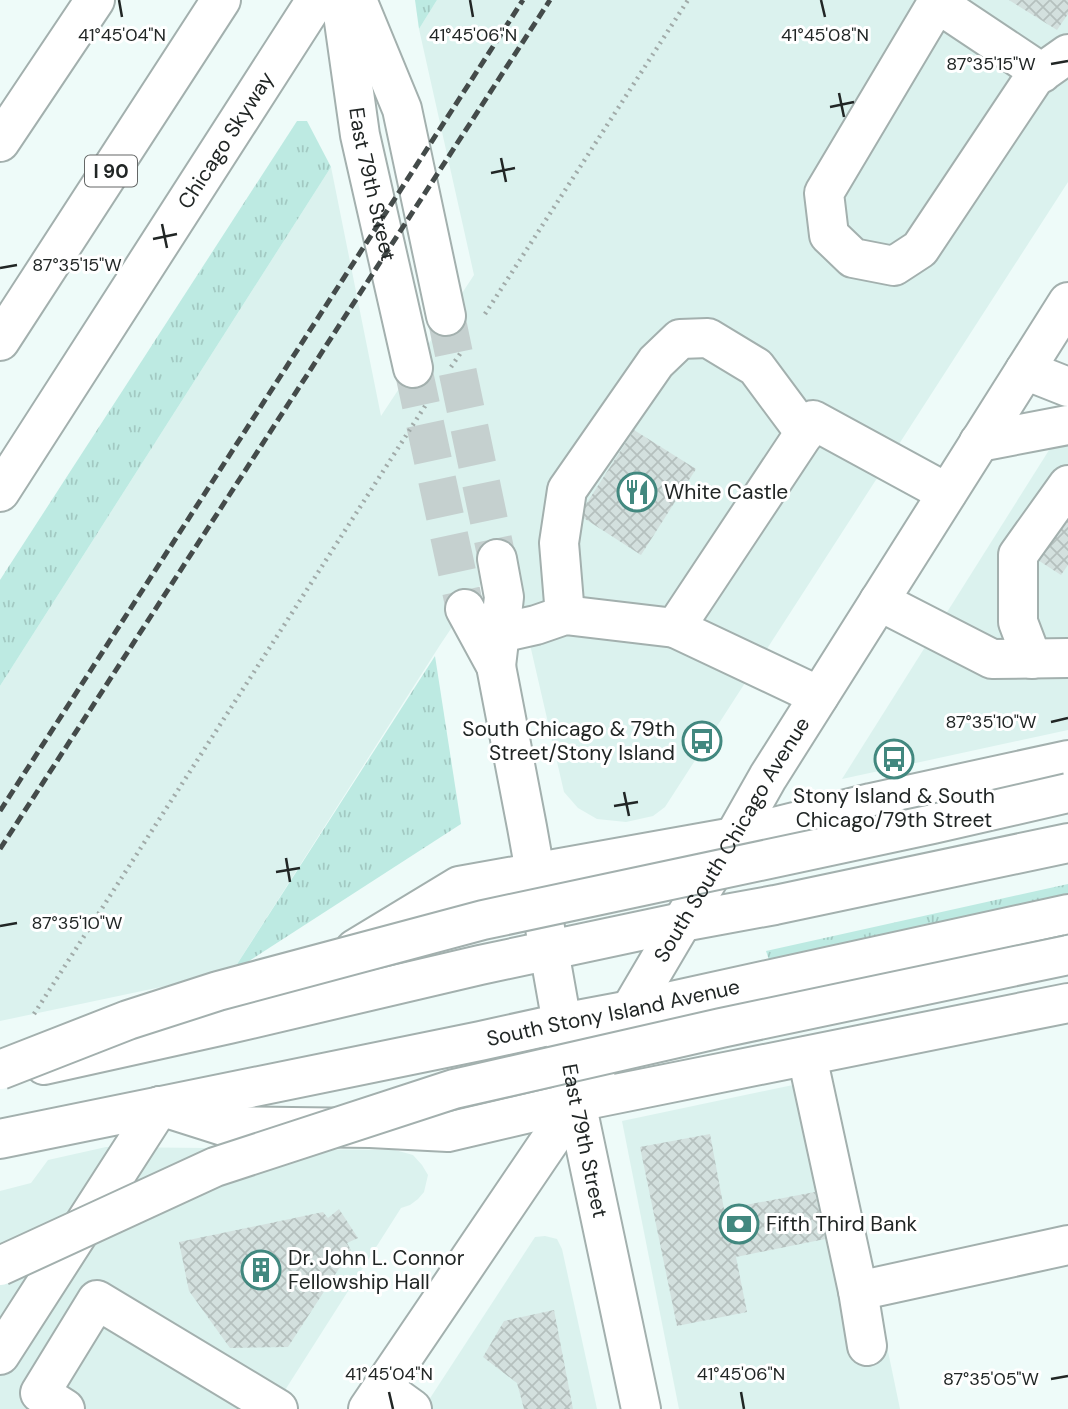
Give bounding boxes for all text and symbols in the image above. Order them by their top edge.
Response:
text: 41°45'04"N [78,23,166,47]
text: 41°45'06"N [429,23,517,47]
text: 41°45'08"N [781,23,869,47]
text: 87°35'15"W [946,52,1036,76]
street label: Chicago Skyway [171,66,281,214]
street label: East 79th Street [342,106,402,264]
road number: I 90 [85,155,137,186]
text: 87°35'15"W [32,253,122,277]
restaurant icon: White Castle [616,471,658,513]
place label: White Castle [664,478,788,506]
text: 87°35'10"W [945,710,1037,734]
street label: South South Chicago Avenue [647,712,816,967]
place label: South Chicago & 79th Street/Stony Island [462,715,675,767]
bus stop icon: South Chicago & 79th Street/Stony Island [681,720,723,762]
bus stop icon: Stony Island & South Chicago/79th Street [873,738,915,780]
place label: Stony Island & South Chicago/79th Street [793,782,995,834]
text: 87°35'10"W [31,911,123,935]
street label: South Stony Island Avenue [484,973,742,1053]
street label: East 79th Street [555,1062,614,1220]
bank icon: Fifth Third Bank [718,1203,760,1245]
place label: Fifth Third Bank [766,1210,917,1238]
place label: Dr. John L. Connor Fellowship Hall [288,1244,465,1296]
building icon: Dr. John L. Connor Fellowship Hall [240,1249,282,1291]
text: 41°45'04"N [345,1362,433,1386]
text: 41°45'06"N [697,1362,785,1386]
text: 87°35'05"W [943,1367,1039,1391]

